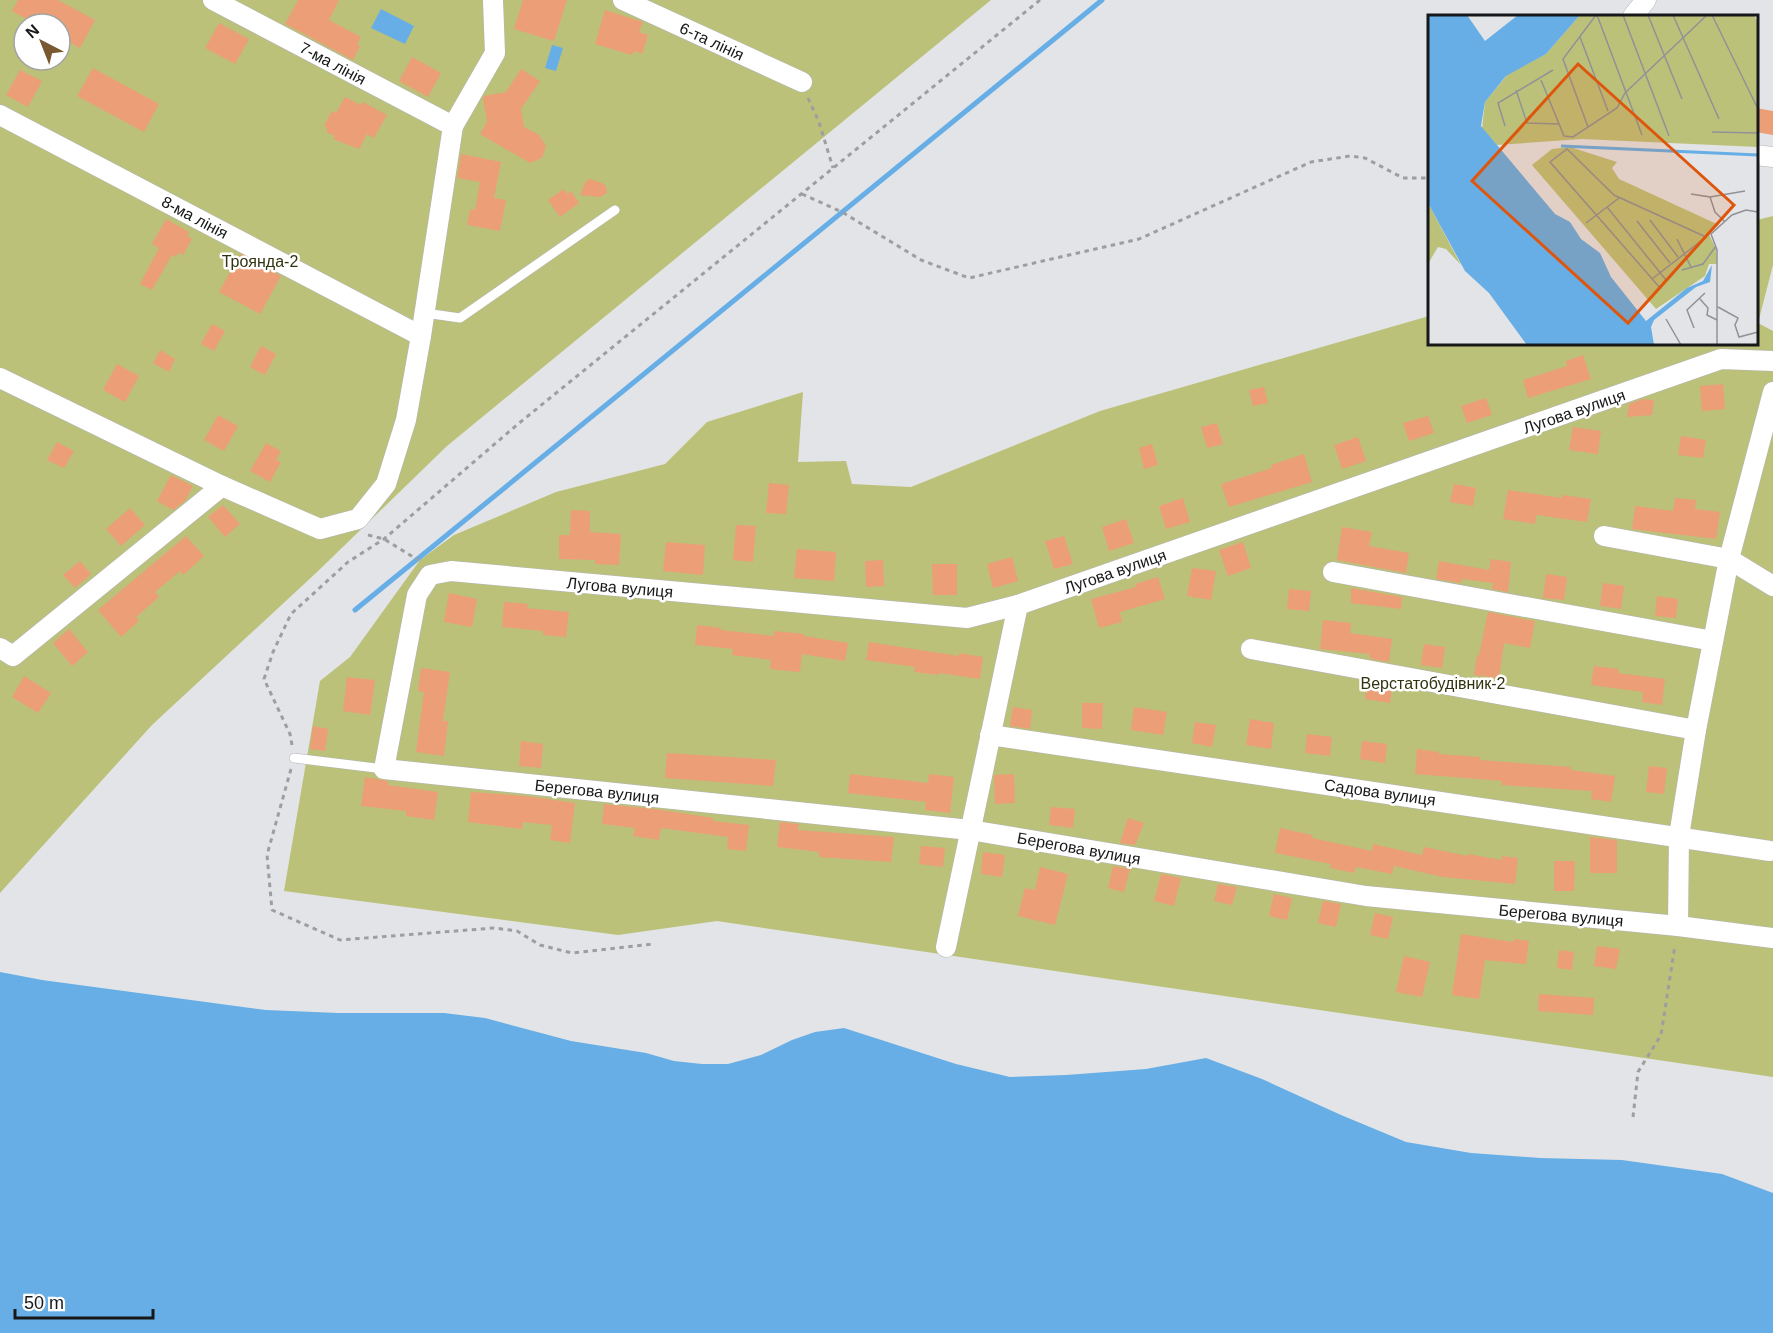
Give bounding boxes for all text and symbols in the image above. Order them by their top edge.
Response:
north arrow [12,12,72,72]
inset map [1428,15,1758,345]
street label: 6-та лінія [677,19,746,64]
text: N [22,21,42,41]
street label: 7-ма лінія [297,39,369,88]
street label: 8-ма лінія [159,193,231,242]
park label: Троянда-2 [222,253,298,270]
street label: Лугова вулиця [1521,386,1627,437]
street label: Лугова вулиця [1062,546,1168,597]
street label: Лугова вулиця [566,574,674,601]
park label: Верстатобудівник-2 [1361,675,1506,692]
street label: Садова вулиця [1323,776,1437,809]
street label: Берегова вулиця [534,777,660,806]
street label: Берегова вулиця [1016,829,1142,868]
street label: Берегова вулиця [1498,902,1624,929]
scale bar [15,1282,153,1320]
text: 50 m [24,1293,64,1313]

